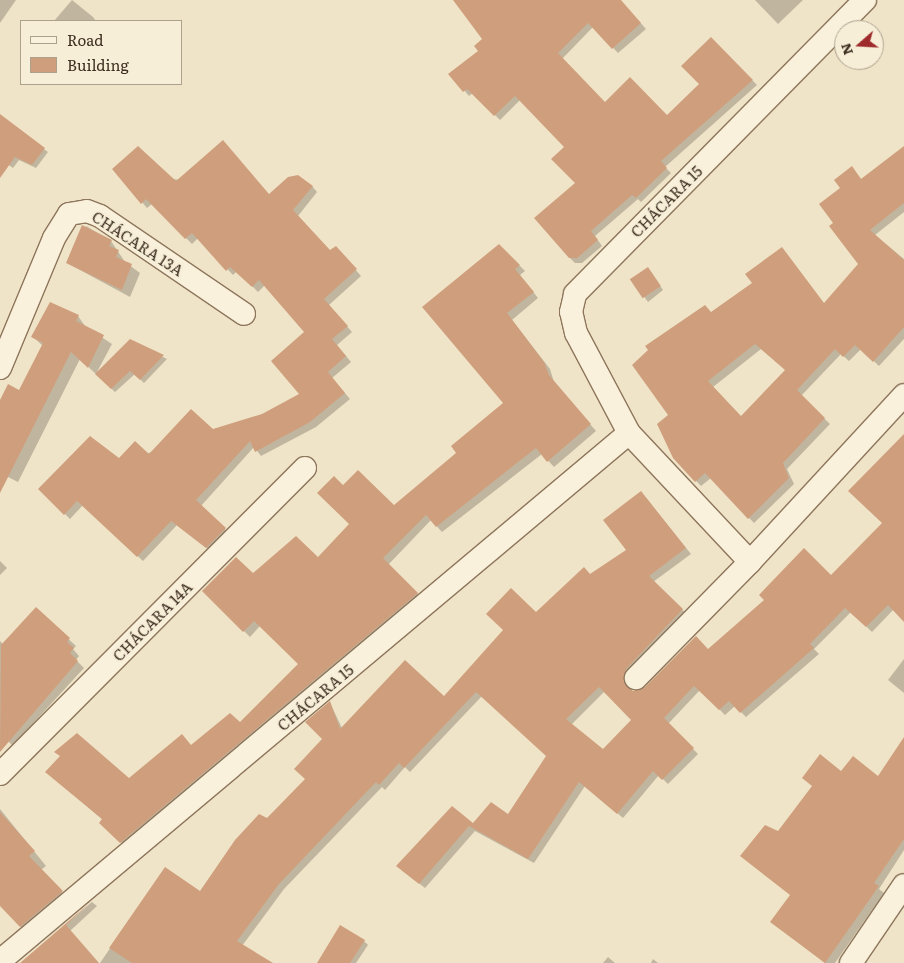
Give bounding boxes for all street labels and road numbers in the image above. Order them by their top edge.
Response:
street label: CHÁCARA 15 [627,162,705,240]
street label: CHÁCARA 13A [89,207,187,279]
street label: CHÁCARA 14A [109,578,195,664]
street label: CHÁCARA 15 [273,660,357,734]

